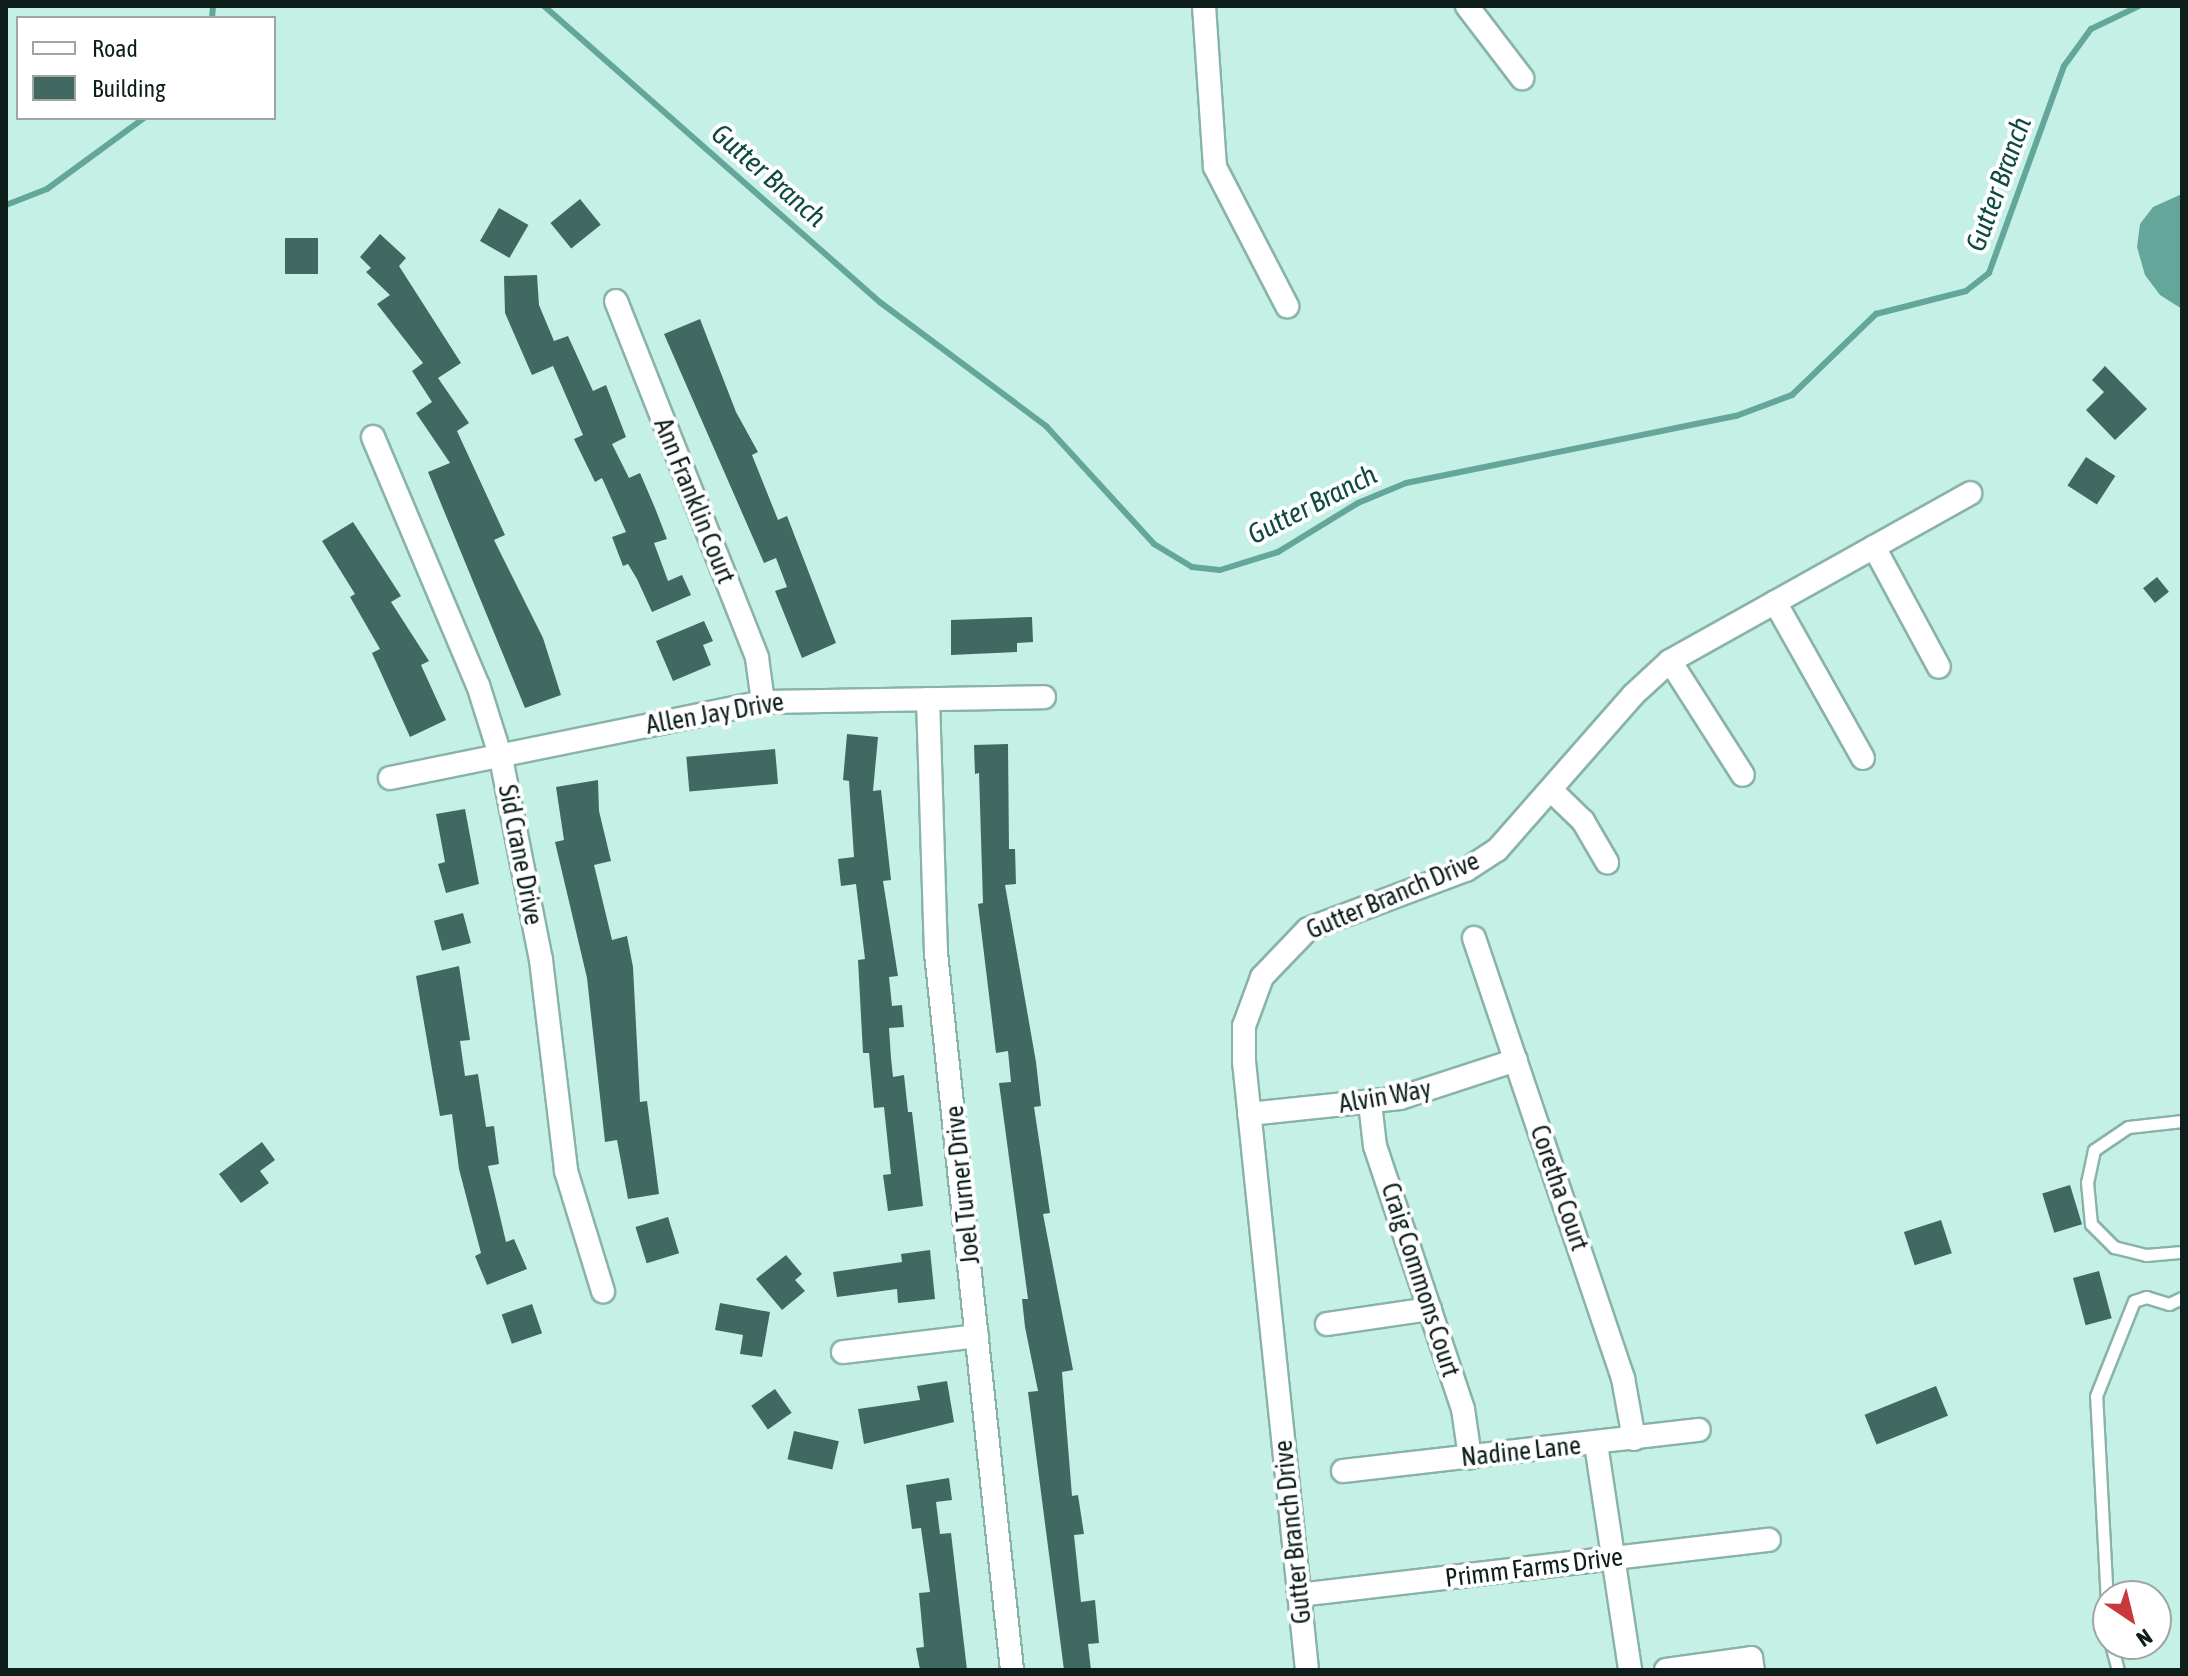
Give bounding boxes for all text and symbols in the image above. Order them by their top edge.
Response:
legend [16,16,276,120]
text: Road [92,35,138,62]
text: Building [92,75,165,102]
water label: Gutter Branch [1958,112,2038,256]
water label: Gutter Branch [705,116,833,234]
street label: Ann Franklin Court [647,414,741,588]
water label: Gutter Branch [1242,457,1382,551]
street label: Allen Jay Drive [644,687,786,741]
street label: Sid Crane Drive [491,782,549,928]
street label: Gutter Branch Drive [1302,846,1484,946]
street label: Alvin Way [1336,1074,1434,1120]
street label: Joel Turner Drive [939,1104,987,1266]
street label: Coretha Court [1523,1121,1595,1255]
street label: Craig Commons Court [1374,1179,1466,1381]
street label: Nadine Lane [1460,1430,1582,1474]
street label: Gutter Branch Drive [1268,1439,1318,1625]
street label: Primm Farms Drive [1443,1542,1625,1594]
north arrow [2092,1580,2172,1660]
text: N [2132,1624,2157,1652]

